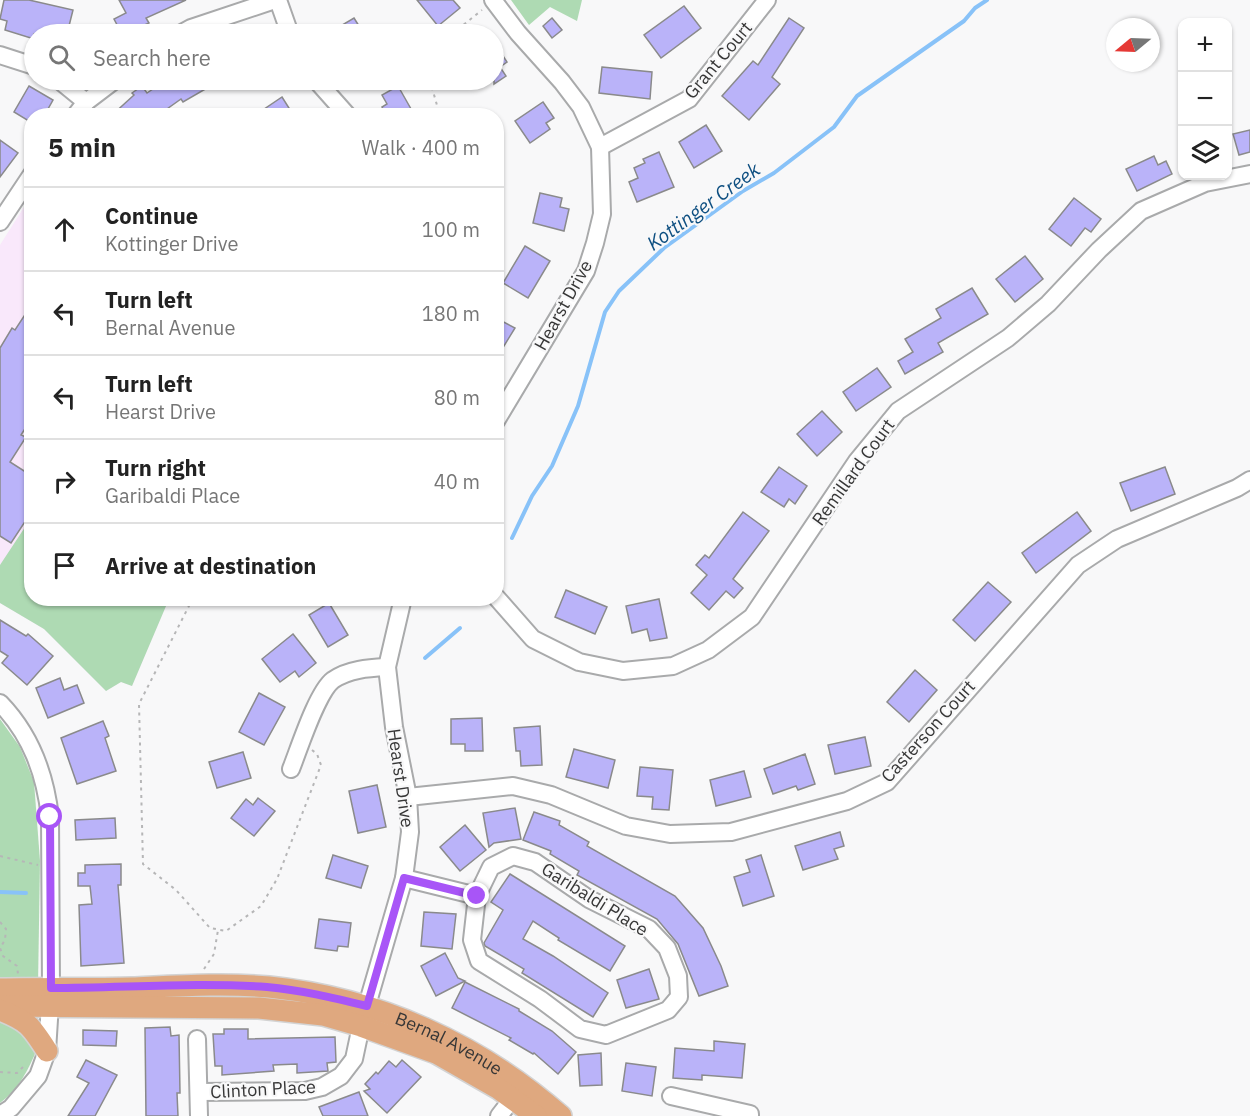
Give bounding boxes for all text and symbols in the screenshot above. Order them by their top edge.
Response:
street label: Grant Court [679,17,757,103]
north arrow [1106,18,1160,72]
map controls [1178,18,1232,180]
button: + [1178,18,1232,72]
search box [24,24,504,90]
icon: search [45,41,78,74]
text: Search here [93,43,211,72]
button: − [1178,72,1232,126]
button: layers [1178,126,1232,180]
text: 5 min [48,130,116,164]
text: Walk · 400 m [362,134,480,161]
water label: Kottinger Creek [641,155,766,256]
text: Continue [105,201,198,230]
icon: ahead [48,213,81,246]
text: 100 m [422,216,480,243]
text: Kottinger Drive [105,230,239,257]
street label: Hearst Drive [529,256,597,354]
text: Turn left [105,285,193,314]
icon: left [48,297,81,330]
text: 180 m [422,300,480,327]
text: Bernal Avenue [105,314,235,341]
text: Turn left [105,369,193,398]
icon: left [48,381,81,414]
text: 80 m [434,384,480,411]
text: Hearst Drive [105,398,216,425]
street label: Remillard Court [807,414,899,530]
text: Turn right [105,453,206,482]
icon: right [48,465,81,498]
text: 40 m [434,468,480,495]
text: Garibaldi Place [105,482,240,509]
icon: arrive [48,549,81,582]
text: Arrive at destination [105,551,316,580]
street label: Casterson Court [876,675,980,787]
street label: Hearst Drive [383,727,419,829]
route start [36,803,62,829]
street label: Garibaldi Place [537,857,653,941]
route end [463,882,489,908]
street label: Bernal Avenue [392,1006,507,1080]
street label: Clinton Place [210,1075,317,1103]

